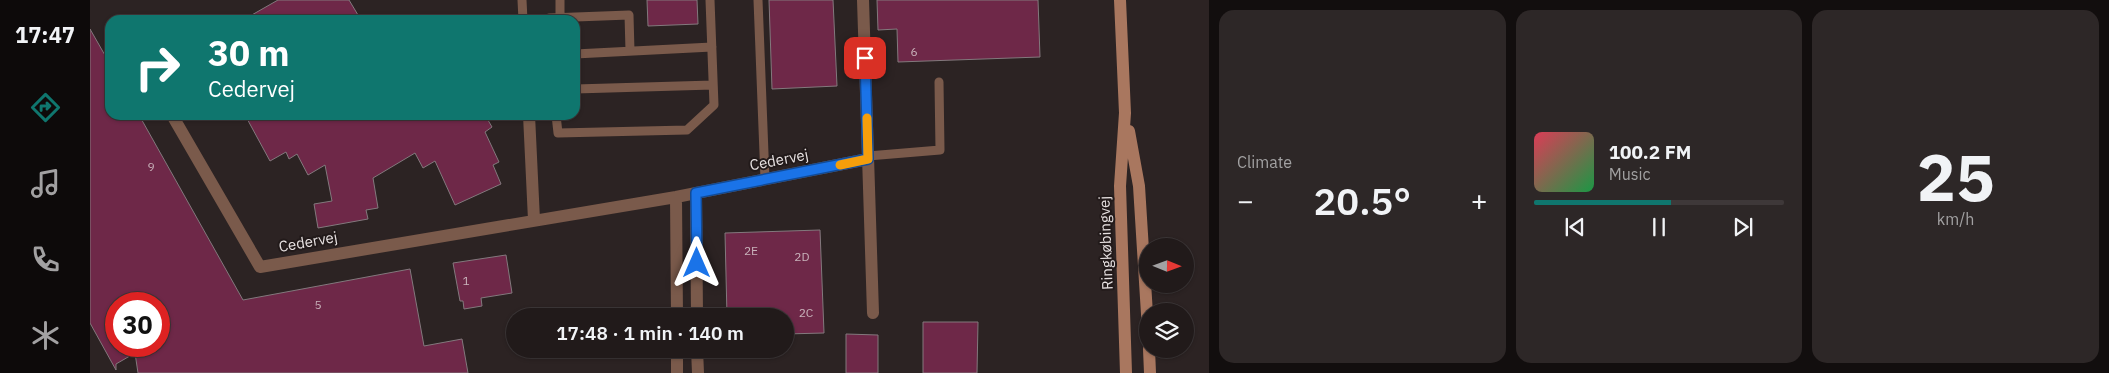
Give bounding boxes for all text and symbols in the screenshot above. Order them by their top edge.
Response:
text: 17:47 [15,20,75,49]
text: 30 m [208,30,290,76]
icon: right [125,35,190,100]
pin [844,37,886,79]
icon: arrive [851,44,879,72]
house number: 6 [910,44,918,59]
text: Cedervej [208,74,295,103]
icon: directions [28,90,63,125]
text: 25 [1917,134,1995,219]
text: 100.2 FM [1609,140,1691,164]
street label: Cedervej [748,145,810,175]
text: Climate [1237,152,1292,172]
house number: 9 [147,159,155,174]
text: Music [1609,164,1651,184]
icon: music [28,166,63,201]
text: 20.5° [1314,176,1411,225]
text: − [1237,182,1254,219]
text: + [1471,182,1488,219]
street label: Ringkøbingvej [1094,196,1117,290]
text: km/h [1937,209,1974,229]
icon: previous [1561,213,1589,241]
icon: pause [1645,213,1673,241]
icon: next [1729,213,1757,241]
street label: Cedervej [277,227,339,256]
position arrow [670,236,722,288]
north arrow [1139,238,1194,292]
map controls [1139,238,1194,358]
icon: phone [28,242,63,277]
house number: 2E [744,243,758,258]
house number: 2D [794,249,810,264]
house number: 1 [462,273,470,288]
speed limit sign: 30 [105,292,170,357]
house number: 5 [314,297,322,312]
button: layers [1139,303,1194,358]
house number: 2C [799,305,814,320]
icon: climate [28,318,63,353]
text: 17:48 · 1 min · 140 m [556,321,744,345]

